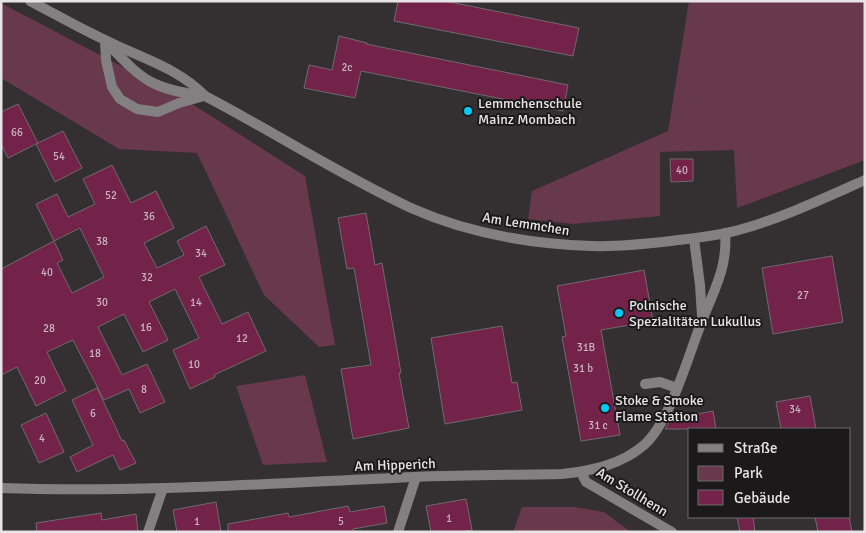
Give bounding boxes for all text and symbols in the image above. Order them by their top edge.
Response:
house number: 2c [341,61,353,74]
place label: Lemmchenschule Mainz Mombach [478,95,582,128]
marker: Lemmchenschule Mainz Mombach [462,105,474,117]
house number: 66 [11,126,23,139]
house number: 54 [53,150,65,163]
house number: 40 [676,164,688,177]
house number: 52 [105,189,117,202]
street label: Am Lemmchen [481,209,571,239]
house number: 36 [143,210,155,223]
house number: 38 [96,235,108,248]
house number: 34 [195,247,207,260]
house number: 40 [41,266,53,279]
house number: 32 [141,271,153,284]
house number: 27 [797,289,809,302]
house number: 30 [96,296,108,309]
house number: 14 [190,296,202,309]
place label: Polnische Spezialitäten Lukullus [629,297,761,330]
marker: Polnische Spezialitäten Lukullus [613,307,625,319]
house number: 16 [140,321,152,334]
house number: 28 [43,322,55,335]
house number: 12 [236,332,248,345]
house number: 31B [577,341,596,354]
house number: 18 [89,347,101,360]
house number: 10 [188,358,200,371]
house number: 31 b [573,362,593,375]
house number: 20 [34,374,46,387]
house number: 8 [141,383,147,396]
place label: Stoke & Smoke Flame Station [615,392,703,425]
marker: Stoke & Smoke Flame Station [599,402,611,414]
house number: 34 [789,403,801,416]
house number: 6 [90,407,96,420]
house number: 31 c [588,419,608,432]
legend [688,428,851,518]
house number: 4 [39,432,45,445]
text: Straße [734,439,778,457]
street label: Am Hipperich [354,455,436,475]
street label: Am Stollhenn [593,464,671,520]
text: Park [734,464,763,482]
text: Gebäude [734,489,790,507]
house number: 1 [446,512,452,525]
house number: 1 [194,515,200,528]
house number: 5 [338,515,344,528]

